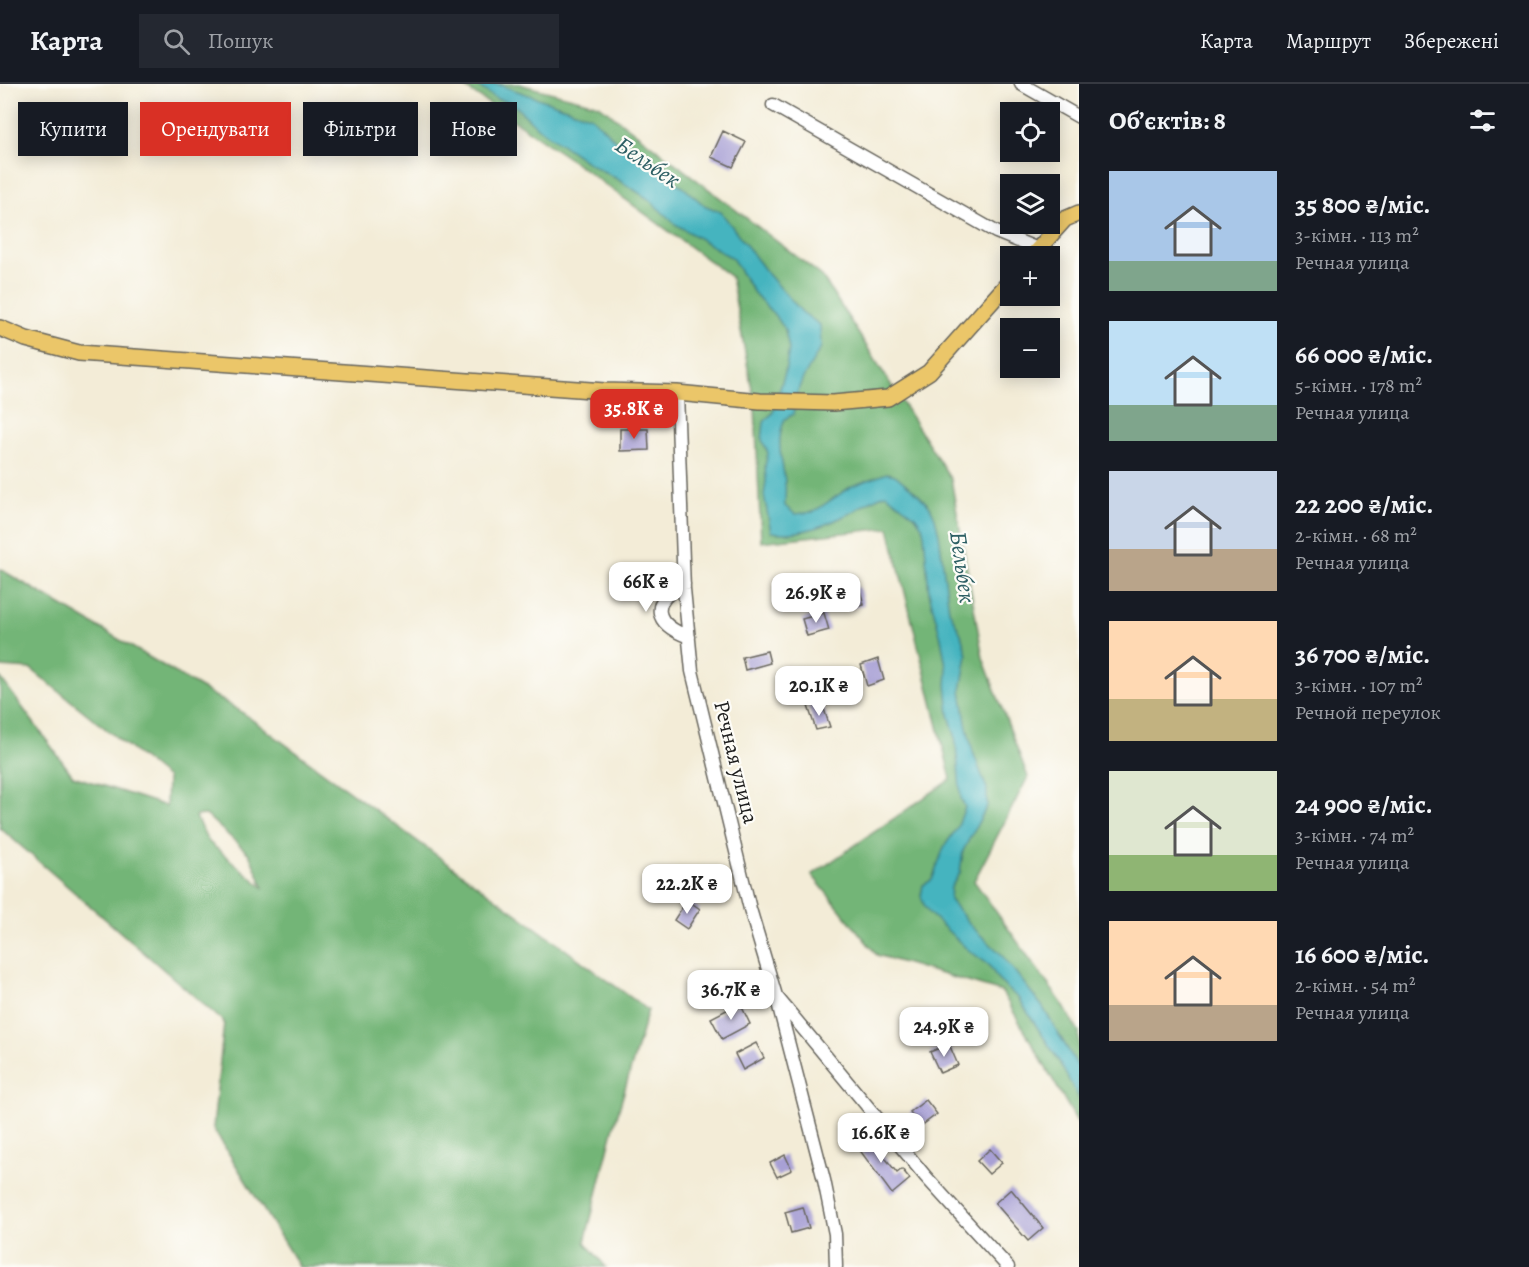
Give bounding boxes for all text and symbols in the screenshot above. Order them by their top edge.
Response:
search box [139,14,559,68]
text: Карта [30,22,103,60]
icon: search [160,25,193,58]
text: Пошук [208,26,273,56]
text: Карта [1200,27,1253,55]
text: Маршрут [1286,27,1371,55]
text: Збережені [1404,27,1499,55]
chip: Купити [18,102,128,156]
chip: Орендувати [140,102,291,156]
chip: Фільтри [303,102,418,156]
chip: Нове [430,102,517,156]
map controls [1000,102,1060,378]
button: locate [1000,102,1060,162]
text: Об’єктів: 8 [1109,103,1226,138]
icon: filters [1466,104,1499,137]
water label: Бельбек [609,129,687,196]
button: layers [1000,174,1060,234]
text: 35 800 ₴/міс. [1295,187,1431,222]
icon: home [1157,195,1229,267]
text: 3-кімн. · 113 m² [1295,222,1419,249]
button: + [1000,246,1060,306]
text: Речная улица [1295,249,1409,276]
button: − [1000,318,1060,378]
text: 66 000 ₴/міс. [1295,337,1433,372]
icon: home [1157,345,1229,417]
text: 5-кімн. · 178 m² [1295,372,1422,399]
pin: 35.8K ₴ [579,389,689,440]
text: 35.8K ₴ [604,395,664,422]
text: Речная улица [1295,399,1409,426]
text: 22 200 ₴/міс. [1295,487,1433,522]
icon: home [1157,495,1229,567]
text: 2-кімн. · 68 m² [1295,522,1417,549]
water label: Бельбек [942,529,984,605]
text: Речная улица [1295,549,1409,576]
pin: 66K ₴ [604,562,688,613]
text: 66K ₴ [623,568,669,595]
pin: 26.9K ₴ [761,573,871,624]
text: 26.9K ₴ [785,579,847,606]
text: 36 700 ₴/міс. [1295,637,1430,672]
icon: home [1157,645,1229,717]
pin: 20.1K ₴ [764,666,874,717]
text: 20.1K ₴ [789,672,849,699]
text: 3-кімн. · 107 m² [1295,672,1423,699]
street label: Речная улица [706,697,766,827]
text: Речной переулок [1295,699,1441,726]
text: 24 900 ₴/міс. [1295,787,1433,822]
icon: home [1157,795,1229,867]
text: 3-кімн. · 74 m² [1295,822,1414,849]
text: Речная улица [1295,849,1409,876]
pin: 22.2K ₴ [632,864,742,915]
text: 22.2K ₴ [656,870,718,897]
text: 16 600 ₴/міс. [1295,937,1429,972]
icon: home [1157,945,1229,1017]
pin: 36.7K ₴ [676,970,786,1021]
text: 2-кімн. · 54 m² [1295,972,1416,999]
text: 36.7K ₴ [701,976,761,1003]
text: Речная улица [1295,999,1409,1026]
pin: 24.9K ₴ [889,1007,999,1058]
text: 24.9K ₴ [913,1013,975,1040]
pin: 16.6K ₴ [826,1113,936,1164]
text: 16.6K ₴ [852,1119,910,1146]

